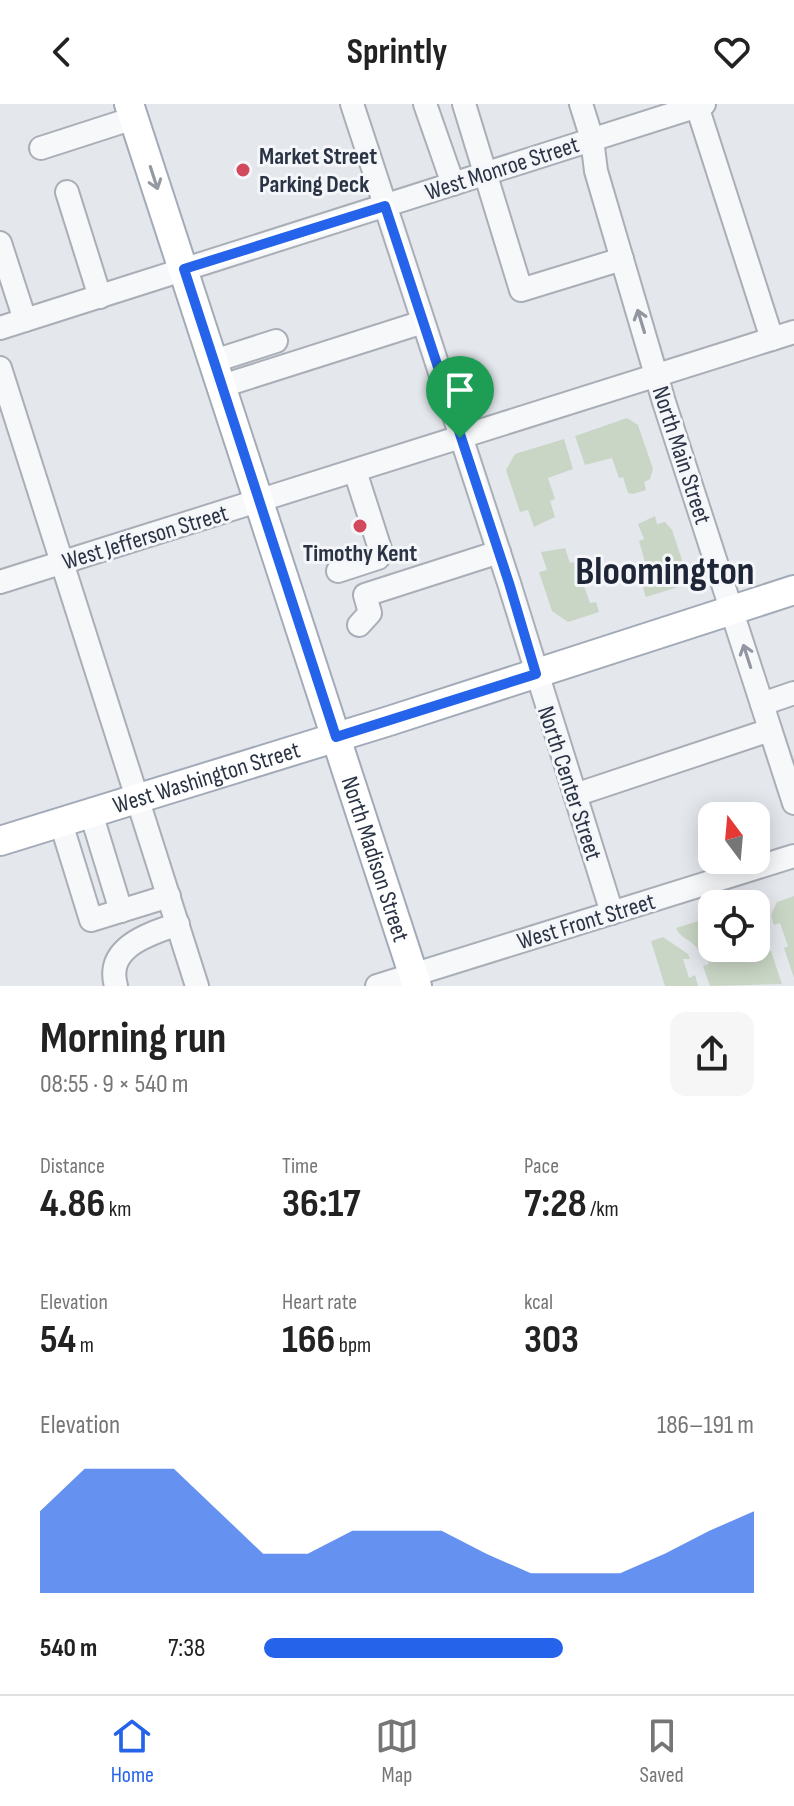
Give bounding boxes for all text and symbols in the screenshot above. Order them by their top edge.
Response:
icon: back [40,30,84,74]
icon: heart [710,30,754,74]
text: Sprintly [347,31,447,74]
street label: West Monroe Street [422,130,583,207]
place label: Market Street Parking Deck [259,142,377,199]
marker: Market Street Parking Deck [234,161,252,179]
one-way arrow [147,165,162,190]
one-way arrow [632,309,647,334]
pin [426,356,494,438]
icon: arrive [438,368,482,412]
street label: North Main Street [646,382,717,528]
street label: West Jefferson Street [59,498,232,576]
marker: Timothy Kent [351,517,369,535]
place label: Timothy Kent [303,539,417,568]
district label: Bloomington [575,548,755,596]
one-way arrow [738,644,753,669]
street label: North Center Street [531,702,608,864]
street label: West Washington Street [110,735,303,820]
street label: North Madison Street [334,773,415,945]
north arrow [698,802,770,874]
map controls [698,802,770,962]
street label: West Front Street [514,887,658,956]
button: locate [698,890,770,962]
text: Morning run [40,1012,226,1065]
button: share [670,1012,754,1096]
text: 08:55 · 9 × 540 m [40,1069,189,1100]
text: Distance [40,1153,105,1180]
text: Time [282,1153,318,1180]
text: Pace [524,1153,559,1180]
text: 4.86 [40,1180,105,1228]
text: 36:17 [282,1180,361,1228]
text: 7:28 [524,1180,587,1228]
text: km [105,1196,131,1223]
text: /km [587,1196,619,1223]
text: Elevation [40,1289,108,1316]
text: Heart rate [282,1289,357,1316]
text: kcal [524,1289,553,1316]
text: 54 [40,1316,76,1364]
text: 166 [282,1316,335,1364]
text: 303 [524,1316,579,1364]
text: m [76,1332,94,1359]
text: bpm [335,1332,371,1359]
text: Elevation [40,1410,120,1441]
text: 186–191 m [657,1410,754,1441]
text: 540 m [40,1633,97,1664]
text: 7:38 [168,1633,205,1664]
tab: Home [110,1714,154,1789]
tab: Map [375,1714,419,1789]
tab: Saved [640,1714,684,1789]

